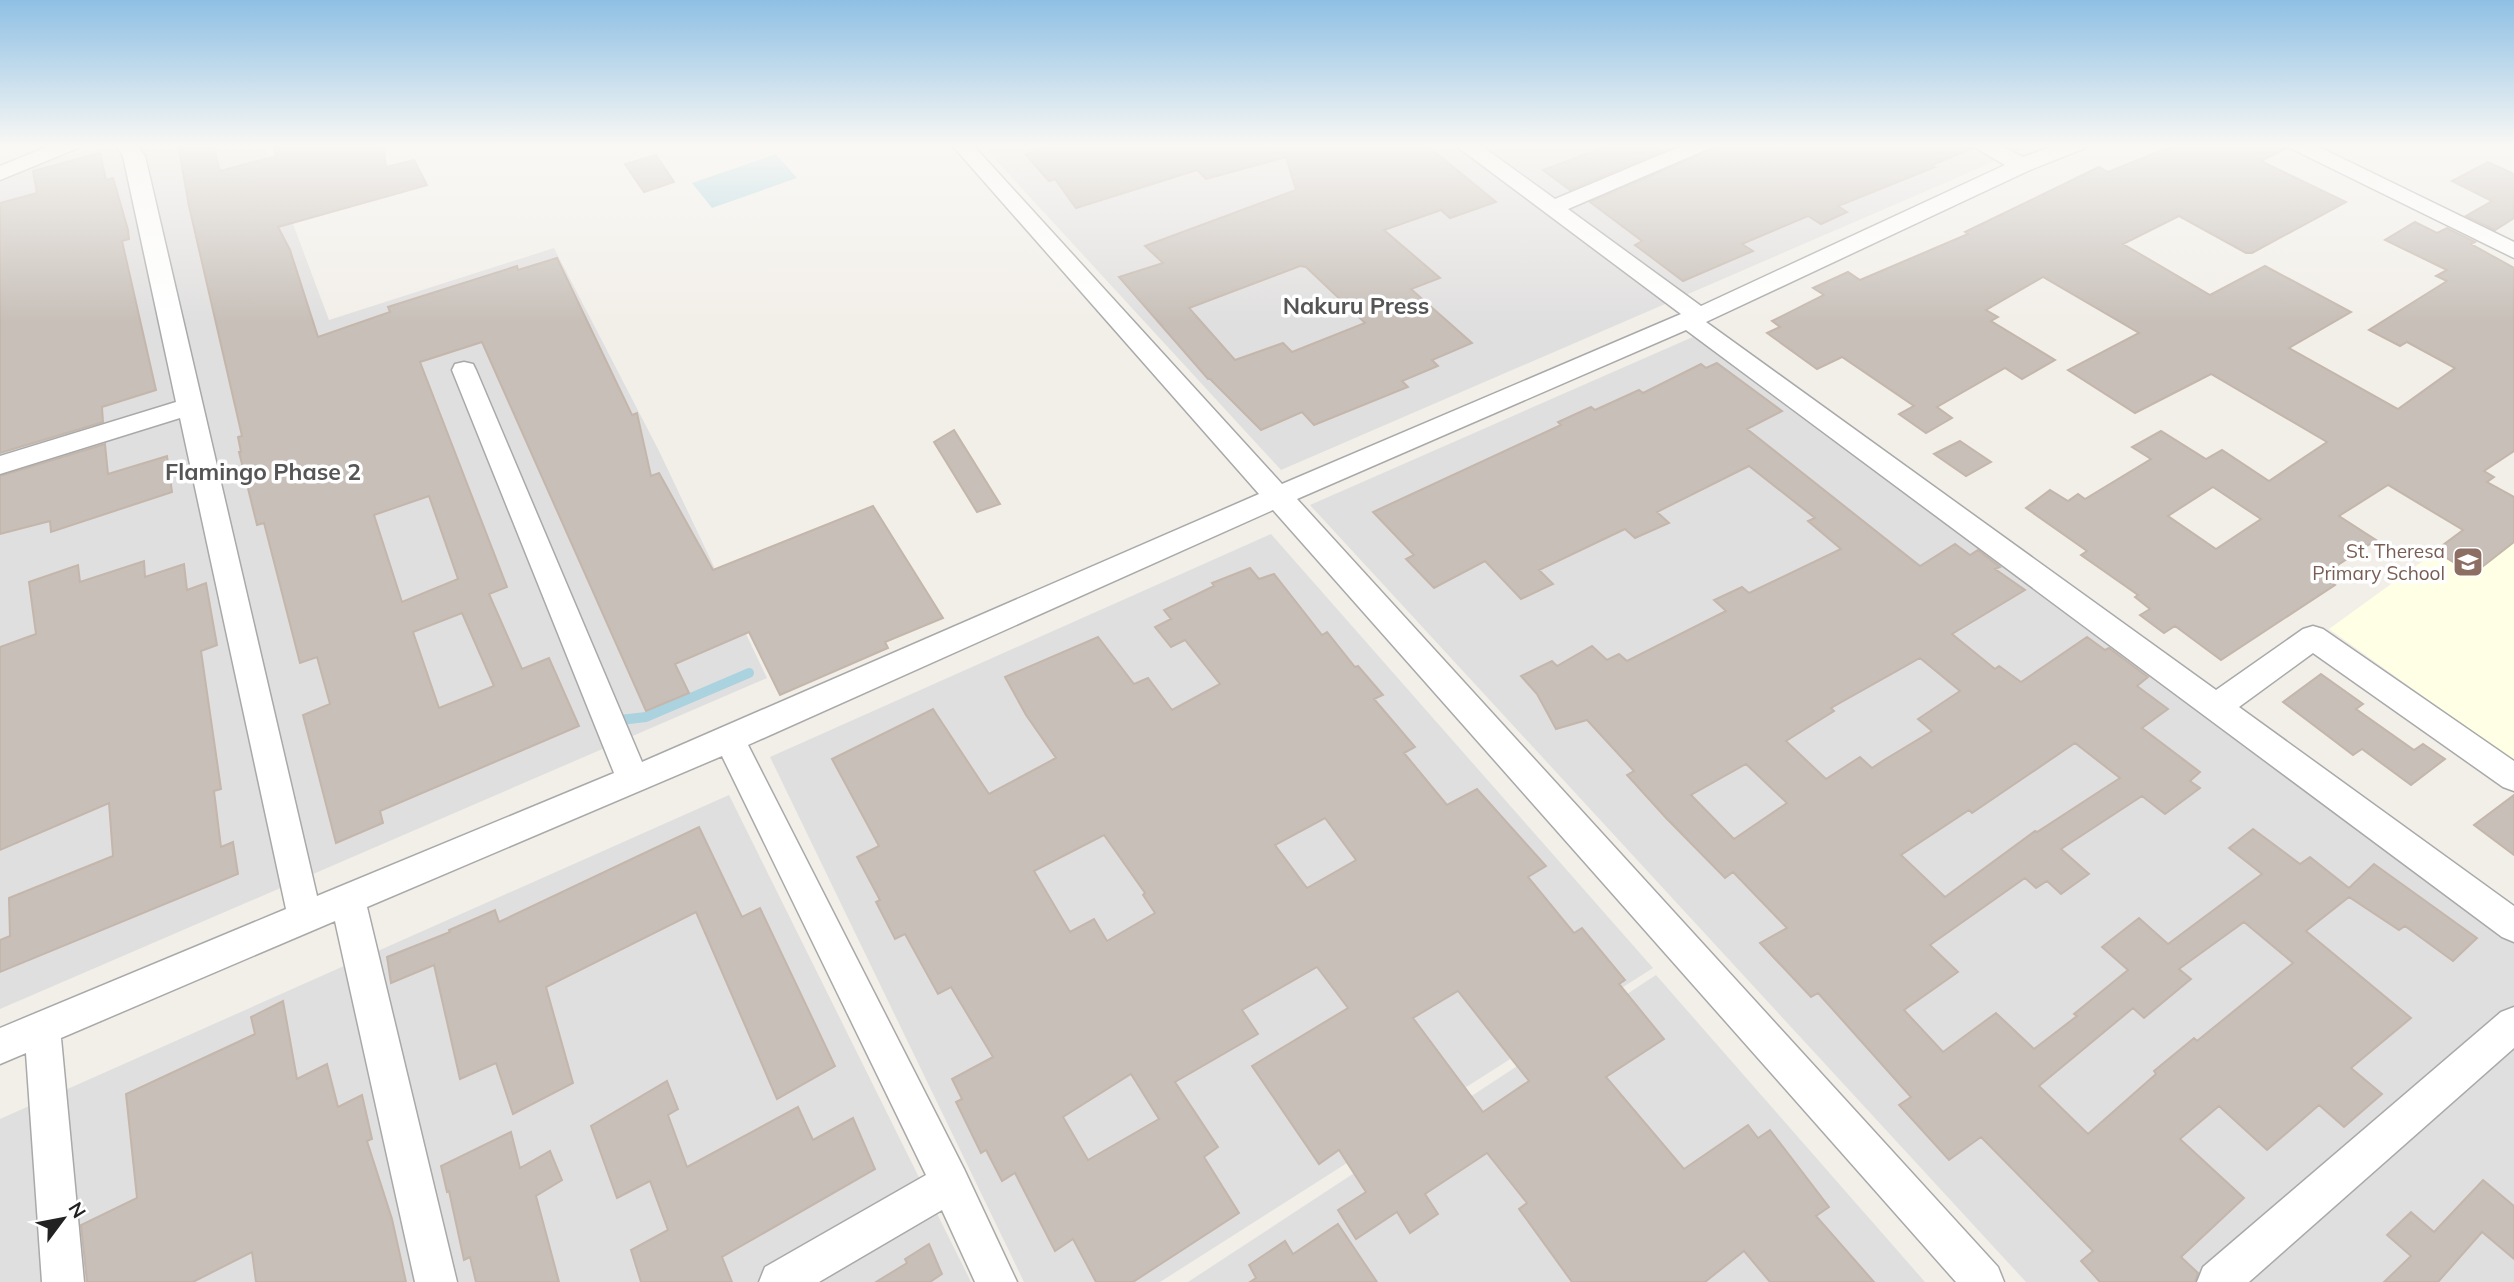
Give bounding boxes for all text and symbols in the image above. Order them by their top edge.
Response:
district label: Nakuru Press [1283,291,1429,320]
district label: Flamingo Phase 2 [165,457,361,486]
place label: St. Theresa Primary School [2312,539,2445,585]
school or university icon: St. Theresa Primary School [2451,545,2485,579]
north arrow [28,1184,98,1254]
text: N [63,1198,91,1222]

